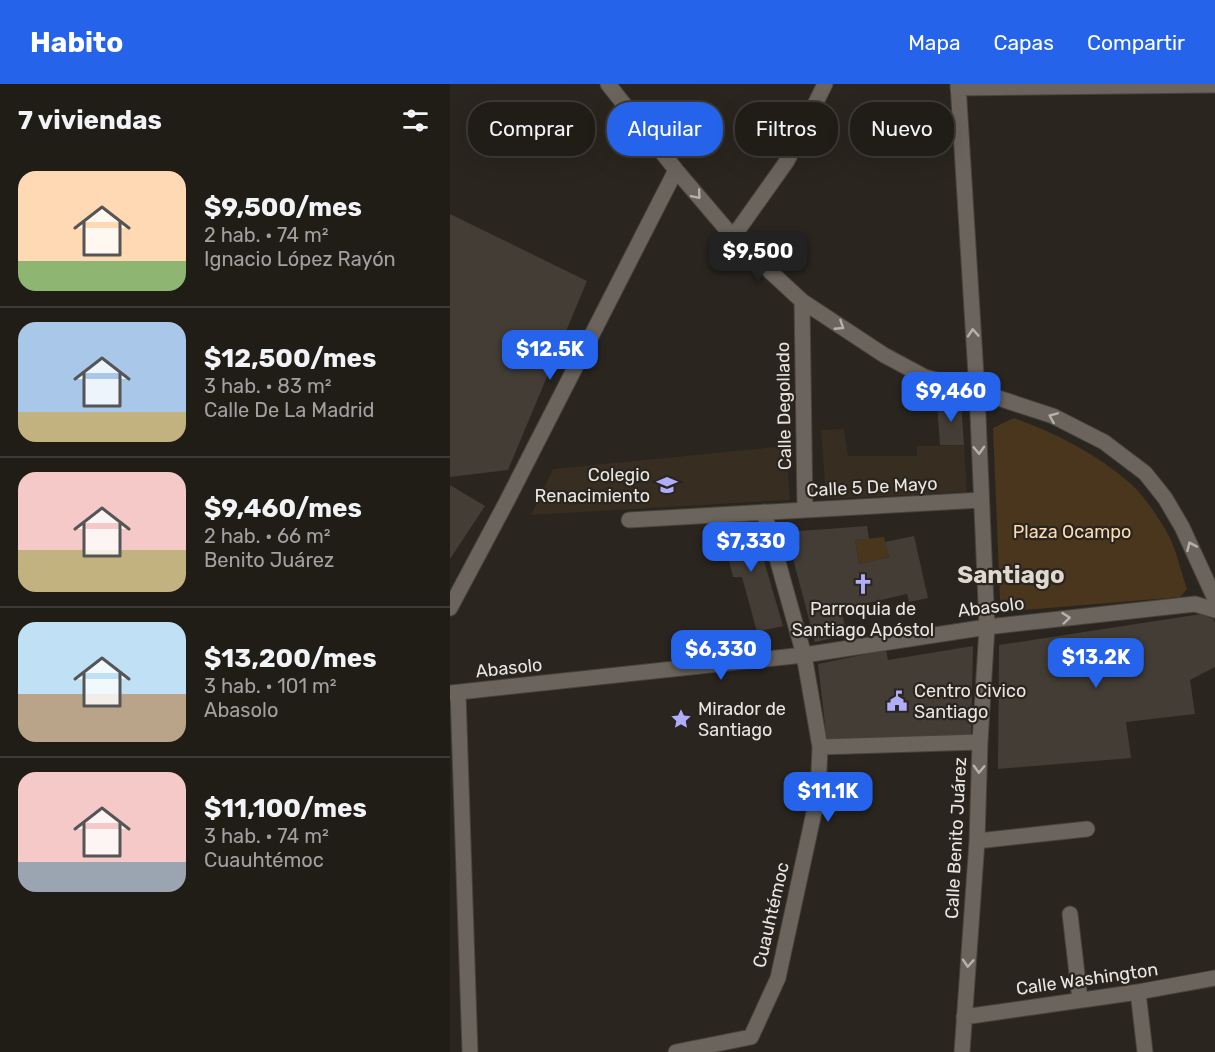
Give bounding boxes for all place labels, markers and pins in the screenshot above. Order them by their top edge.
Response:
pin: $9,500 [709,232,807,283]
pin: $12.5K [501,330,599,381]
pin: $9,460 [902,372,1000,423]
place label: Colegio Renacimiento [535,464,650,507]
school or university icon: Colegio Renacimiento [655,473,679,497]
pin: $7,330 [702,522,800,573]
church icon: Parroquia de Santiago Apóstol [851,572,875,596]
place label: Parroquia de Santiago Apóstol [792,598,934,641]
pin: $6,330 [672,630,770,681]
pin: $13.2K [1047,638,1145,689]
place label: Centro Civico Santiago [914,680,1026,723]
public building icon: Centro Civico Santiago [885,689,909,713]
place label: Mirador de Santiago [698,698,786,741]
place icon: Mirador de Santiago [669,707,693,731]
pin: $11.1K [779,772,877,823]

